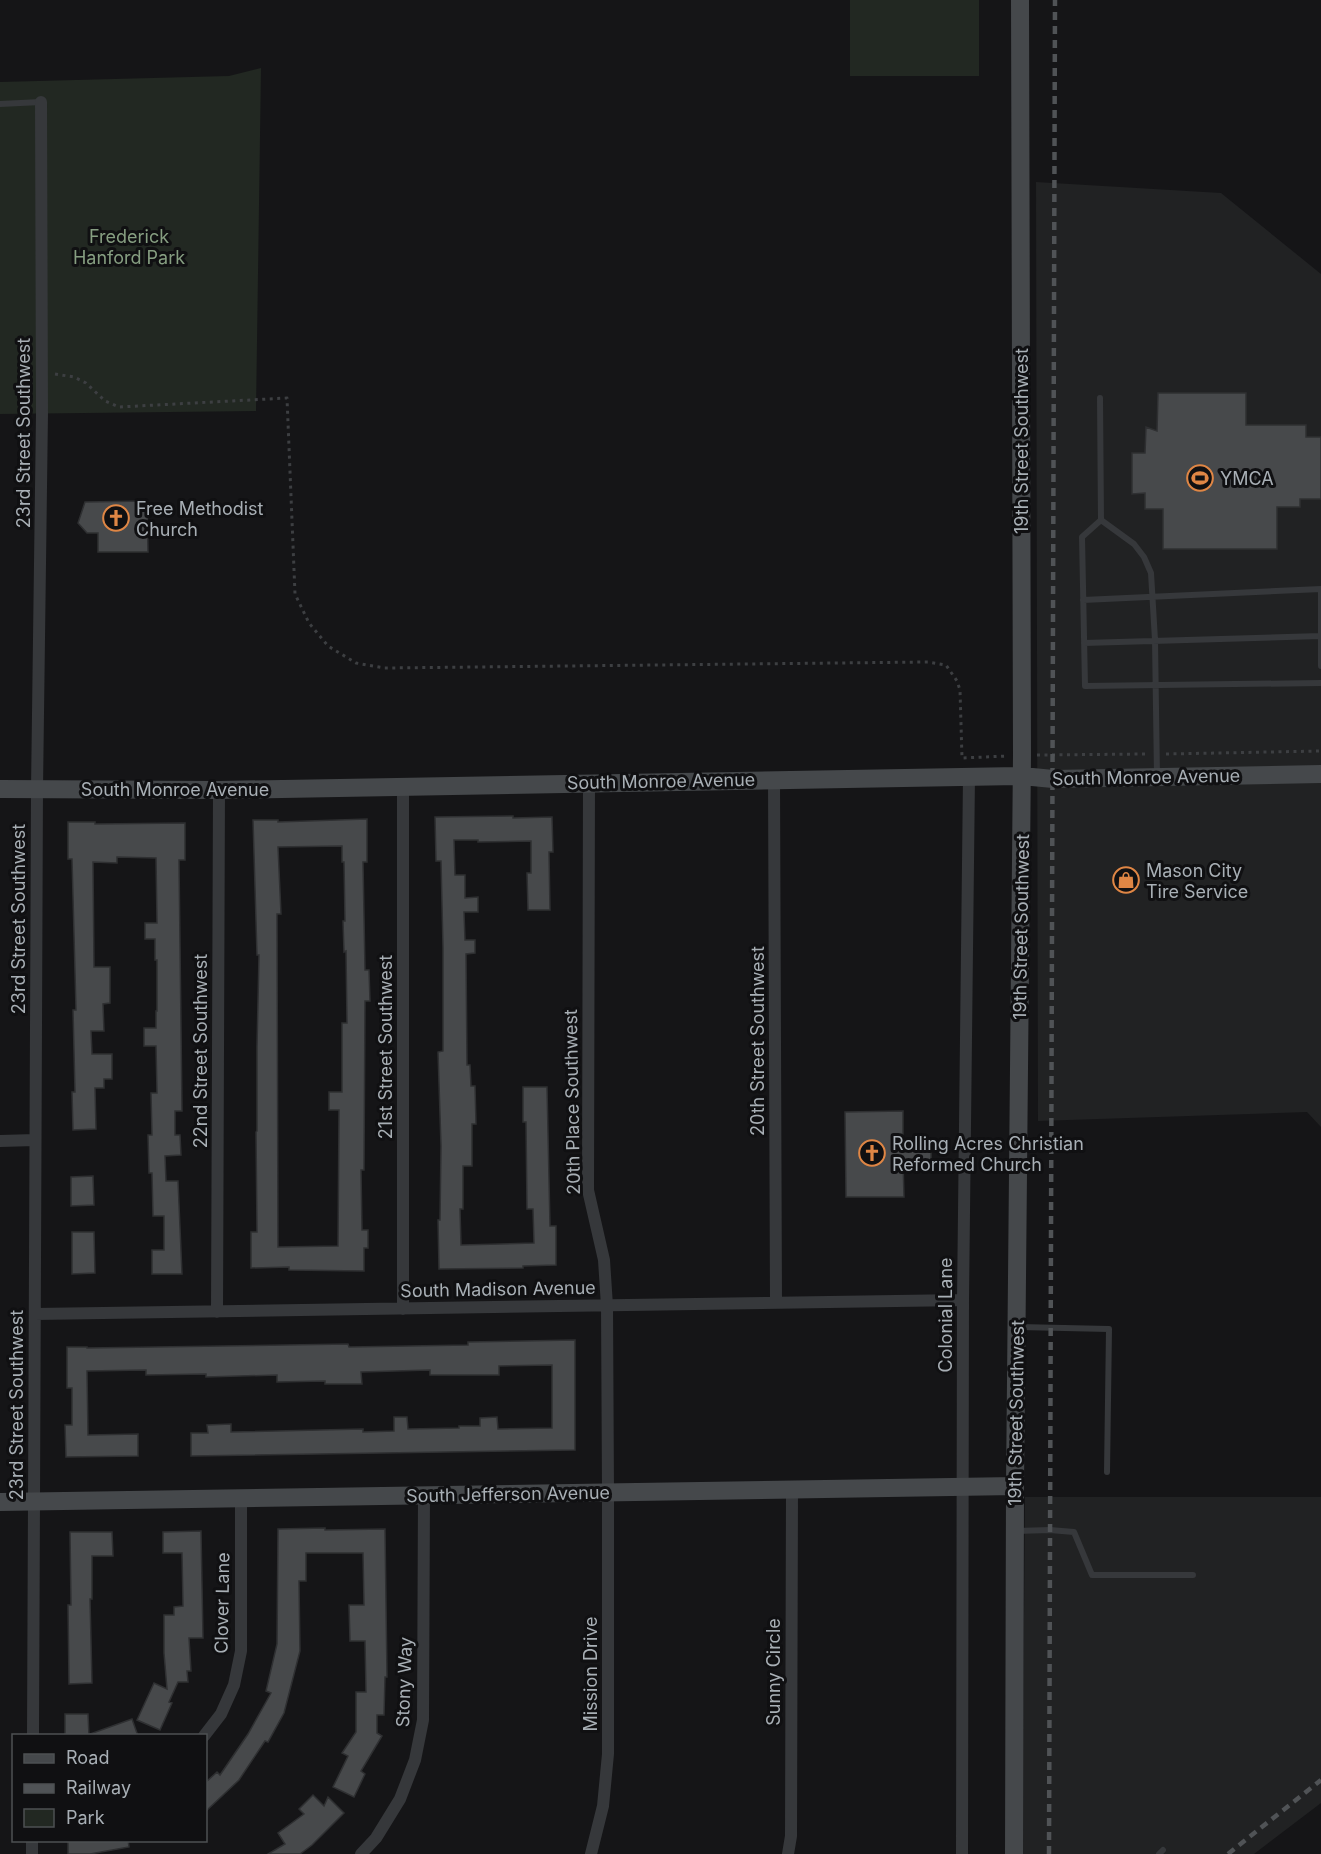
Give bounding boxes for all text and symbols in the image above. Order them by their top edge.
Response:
park label: Frederick Hanford Park [73,226,185,268]
street label: 23rd Street Southwest [13,338,34,528]
street label: 19th Street Southwest [1011,348,1032,534]
sports icon: YMCA [1185,463,1215,493]
place label: YMCA [1220,468,1274,489]
place label: Free Methodist Church [136,498,264,540]
church icon: Free Methodist Church [101,503,131,533]
street label: South Monroe Avenue [1052,765,1240,789]
street label: South Monroe Avenue [567,769,755,793]
street label: South Monroe Avenue [81,779,269,800]
street label: 23rd Street Southwest [8,824,29,1014]
street label: 19th Street Southwest [1009,834,1033,1020]
place label: Mason City Tire Service [1146,860,1248,902]
shop icon: Mason City Tire Service [1111,865,1141,895]
street label: 20th Street Southwest [747,946,768,1136]
street label: 22nd Street Southwest [190,954,211,1148]
street label: 21st Street Southwest [375,955,396,1139]
street label: 20th Place Southwest [560,1009,584,1195]
place label: Rolling Acres Christian Reformed Church [892,1133,1084,1175]
church icon: Rolling Acres Christian Reformed Church [857,1138,887,1168]
street label: Colonial Lane [935,1257,956,1373]
street label: South Madison Avenue [400,1277,596,1301]
street label: 23rd Street Southwest [6,1310,27,1500]
street label: 19th Street Southwest [1004,1320,1028,1506]
street label: South Jefferson Avenue [406,1482,610,1506]
street label: Clover Lane [211,1552,233,1654]
street label: Mission Drive [580,1616,601,1732]
street label: Sunny Circle [763,1618,784,1726]
street label: Stony Way [392,1636,416,1728]
legend [12,1734,207,1842]
text: Road [66,1747,109,1768]
text: Railway [66,1777,131,1798]
text: Park [66,1807,105,1828]

